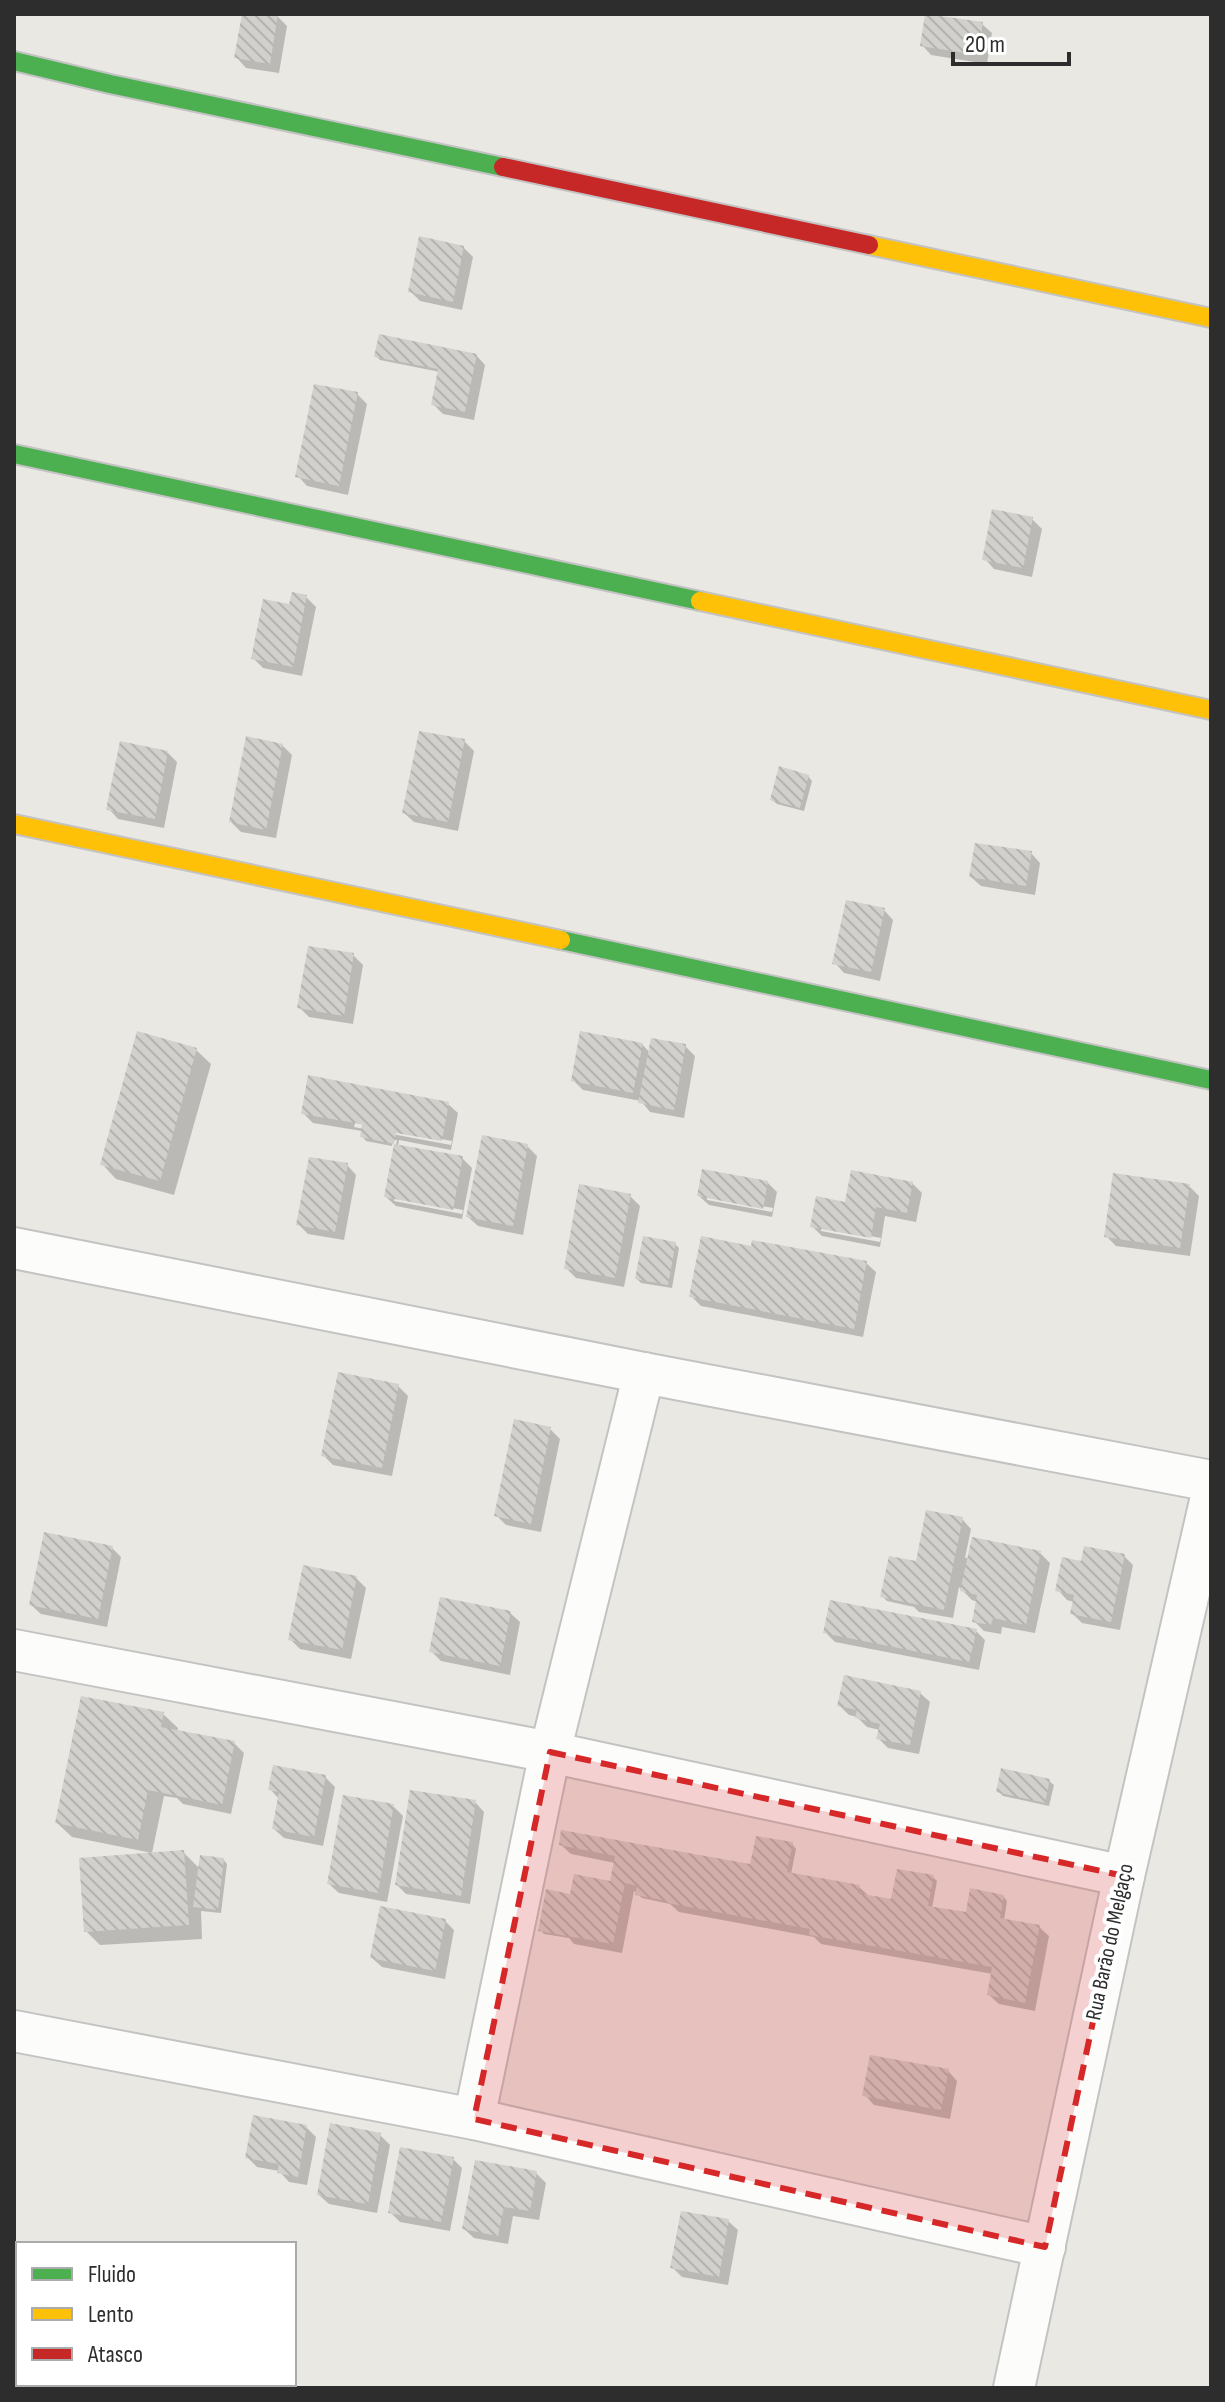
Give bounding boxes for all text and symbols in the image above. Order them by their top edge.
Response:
scale bar [953,16,1069,66]
text: 20 m [965,30,1005,59]
street label: Rua Barão do Melgaço [1080,1861,1140,2023]
legend [16,2242,296,2386]
text: Fluido [88,2260,136,2289]
text: Lento [88,2300,134,2329]
text: Atasco [87,2340,143,2369]

